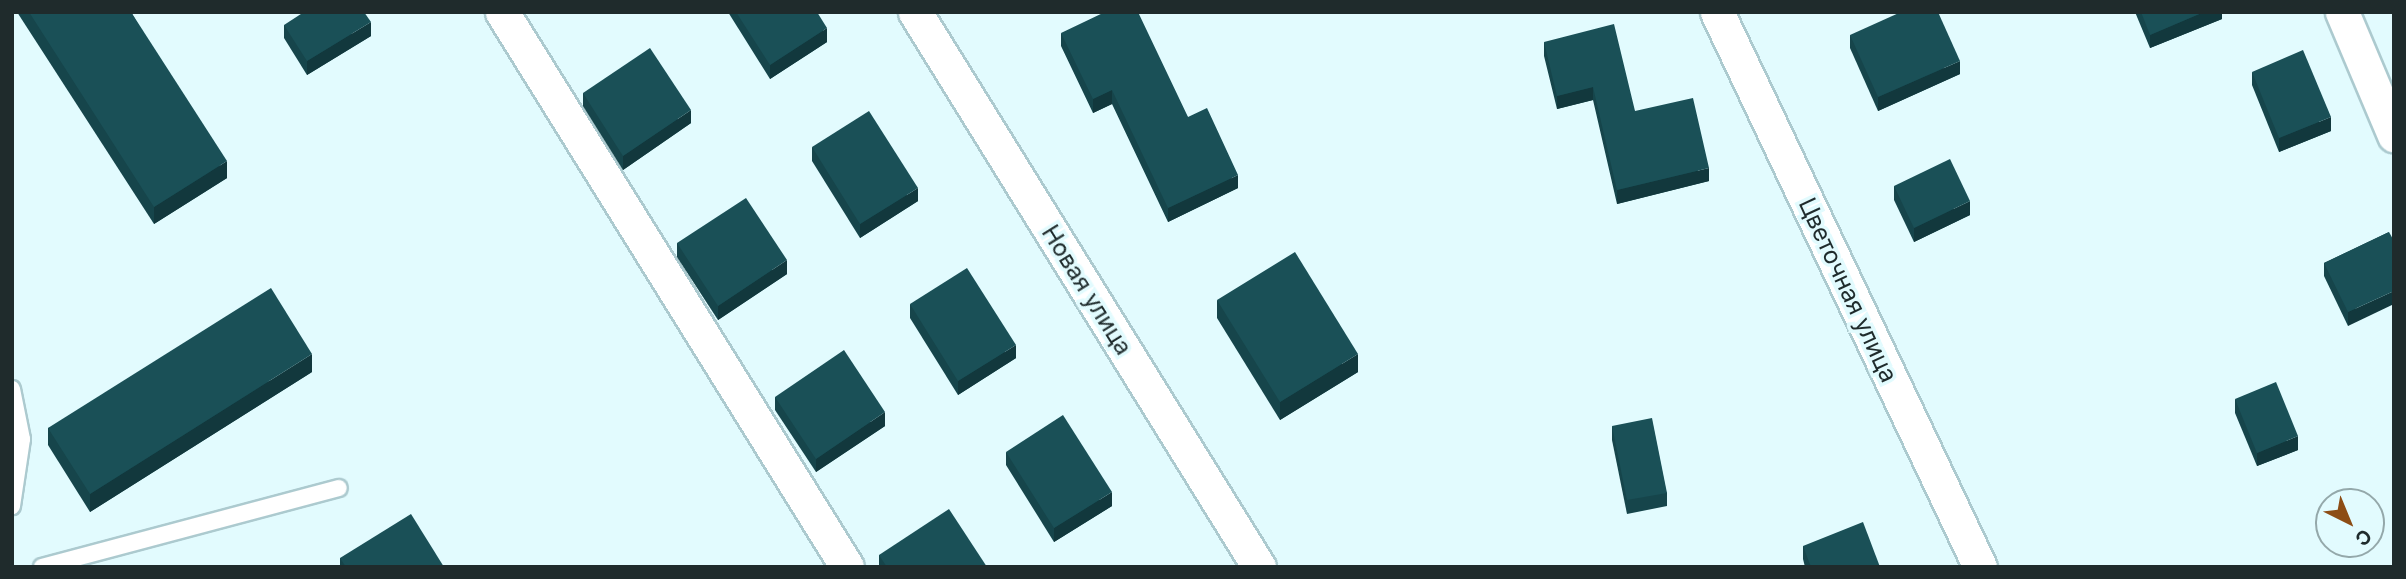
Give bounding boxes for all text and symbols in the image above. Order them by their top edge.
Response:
street label: Цветочная улица [1793,193,1903,387]
street label: Новая улица [1036,220,1138,360]
north arrow [2315,488,2385,558]
text: С [2350,524,2376,550]

